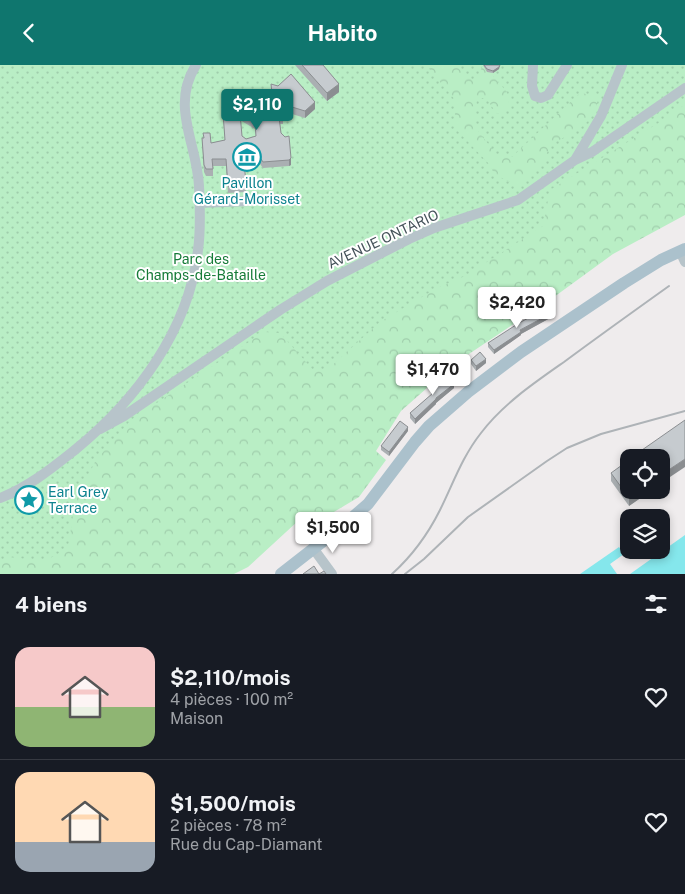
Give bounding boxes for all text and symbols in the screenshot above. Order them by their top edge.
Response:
icon: back [15,19,43,47]
icon: search [642,19,670,47]
text: Habito [307,20,378,46]
pin: $2,110 [216,88,298,131]
text: $2,110 [232,95,282,114]
museum icon: Pavillon Gérard-Morisset [232,142,262,172]
place label: Pavillon Gérard-Morisset [194,175,300,207]
street label: AVENUE ONTARIO [325,206,441,272]
park label: Parc des Champs-de-Bataille [136,251,266,283]
pin: $2,420 [476,287,558,329]
text: $2,420 [489,293,545,312]
pin: $1,470 [392,353,474,396]
text: $1,470 [407,360,459,379]
map controls [620,449,670,559]
button: locate [620,449,670,499]
place label: Earl Grey Terrace [48,484,109,516]
place icon: Earl Grey Terrace [14,485,44,515]
button: layers [620,509,670,559]
pin: $1,500 [292,511,374,554]
text: $1,500 [306,518,360,537]
icon: filters [642,590,670,618]
text: 4 biens [15,592,87,617]
text: $2,110/mois [170,665,291,690]
icon: home [55,667,115,727]
icon: heart [642,683,670,711]
text: 4 pièces · 100 m² [170,690,293,709]
text: Maison [170,709,223,728]
text: $1,500/mois [170,791,296,816]
icon: home [55,792,115,852]
icon: heart [642,808,670,836]
text: 2 pièces · 78 m² [170,816,286,835]
text: Rue du Cap-Diamant [170,835,323,854]

